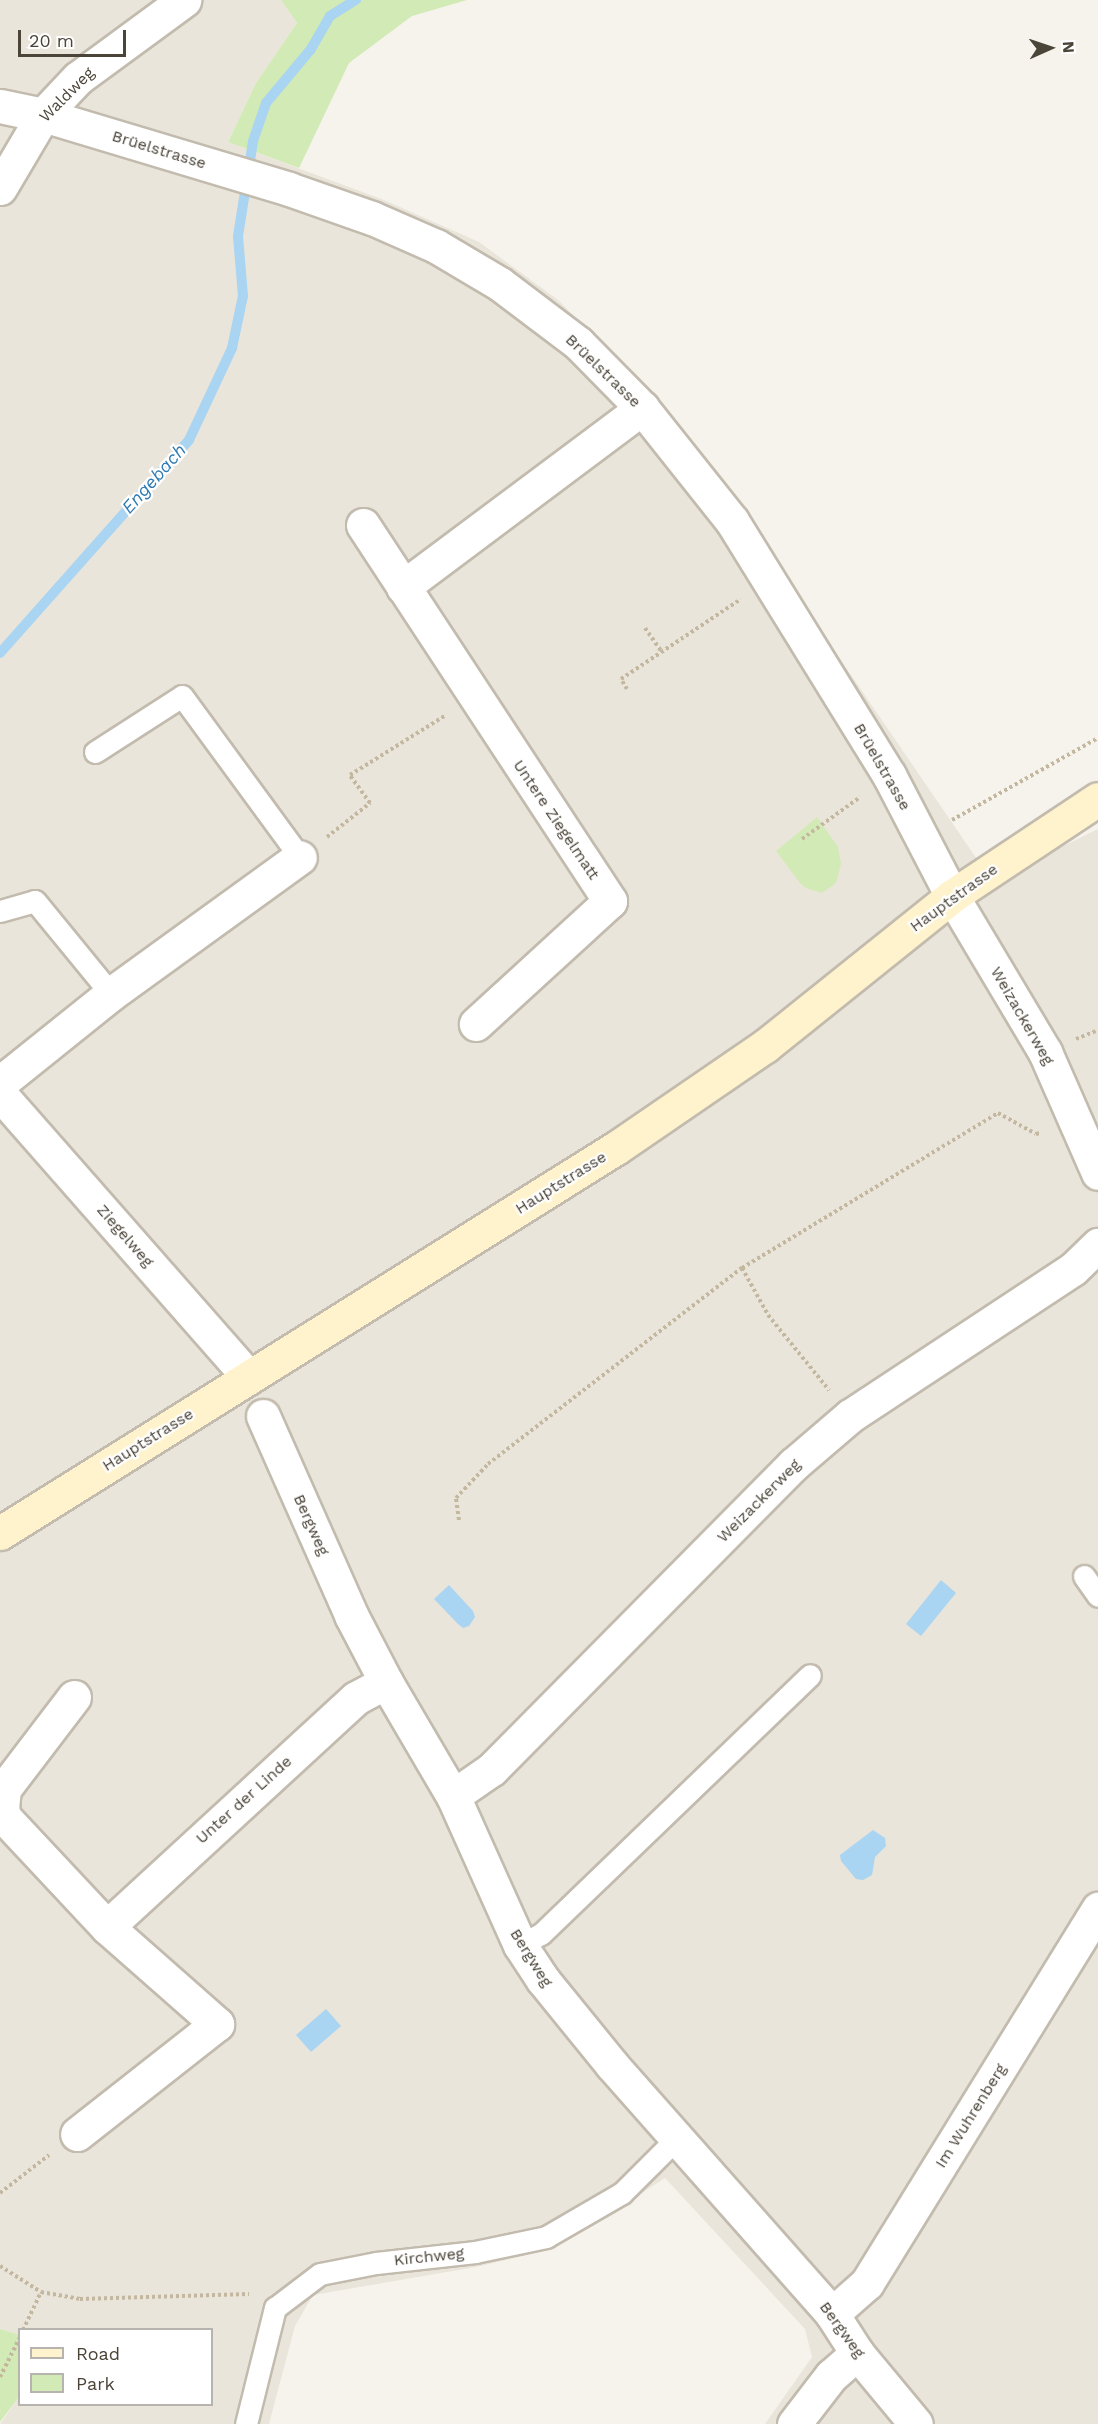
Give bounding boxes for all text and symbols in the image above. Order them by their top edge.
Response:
scale bar [21,18,129,56]
north arrow [1020,18,1080,78]
text: 20 m [29,30,74,51]
text: N [1059,41,1078,53]
street label: Waldweg [36,64,98,126]
street label: Brüelstrasse [110,127,208,173]
street label: Brüelstrasse [561,330,645,412]
water label: Engebach [117,440,191,518]
street label: Brüelstrasse [849,720,915,814]
street label: Untere Ziegelmatt [509,756,603,884]
street label: Hauptstrasse [906,860,1002,936]
street label: Weizackerweg [986,963,1058,1069]
street label: Hauptstrasse [512,1147,610,1219]
street label: Ziegelweg [93,1201,157,1271]
street label: Hauptstrasse [99,1404,197,1476]
street label: Weizackerweg [713,1455,805,1547]
street label: Bergweg [289,1491,333,1559]
street label: Unter der Linde [192,1752,296,1848]
street label: Bergweg [506,1925,556,1991]
street label: Im Wuhrenberg [931,2060,1011,2172]
street label: Kirchweg [393,2244,465,2270]
street label: Bergweg [815,2298,869,2362]
legend [18,2328,213,2406]
text: Road [76,2343,120,2364]
text: Park [76,2373,115,2394]

